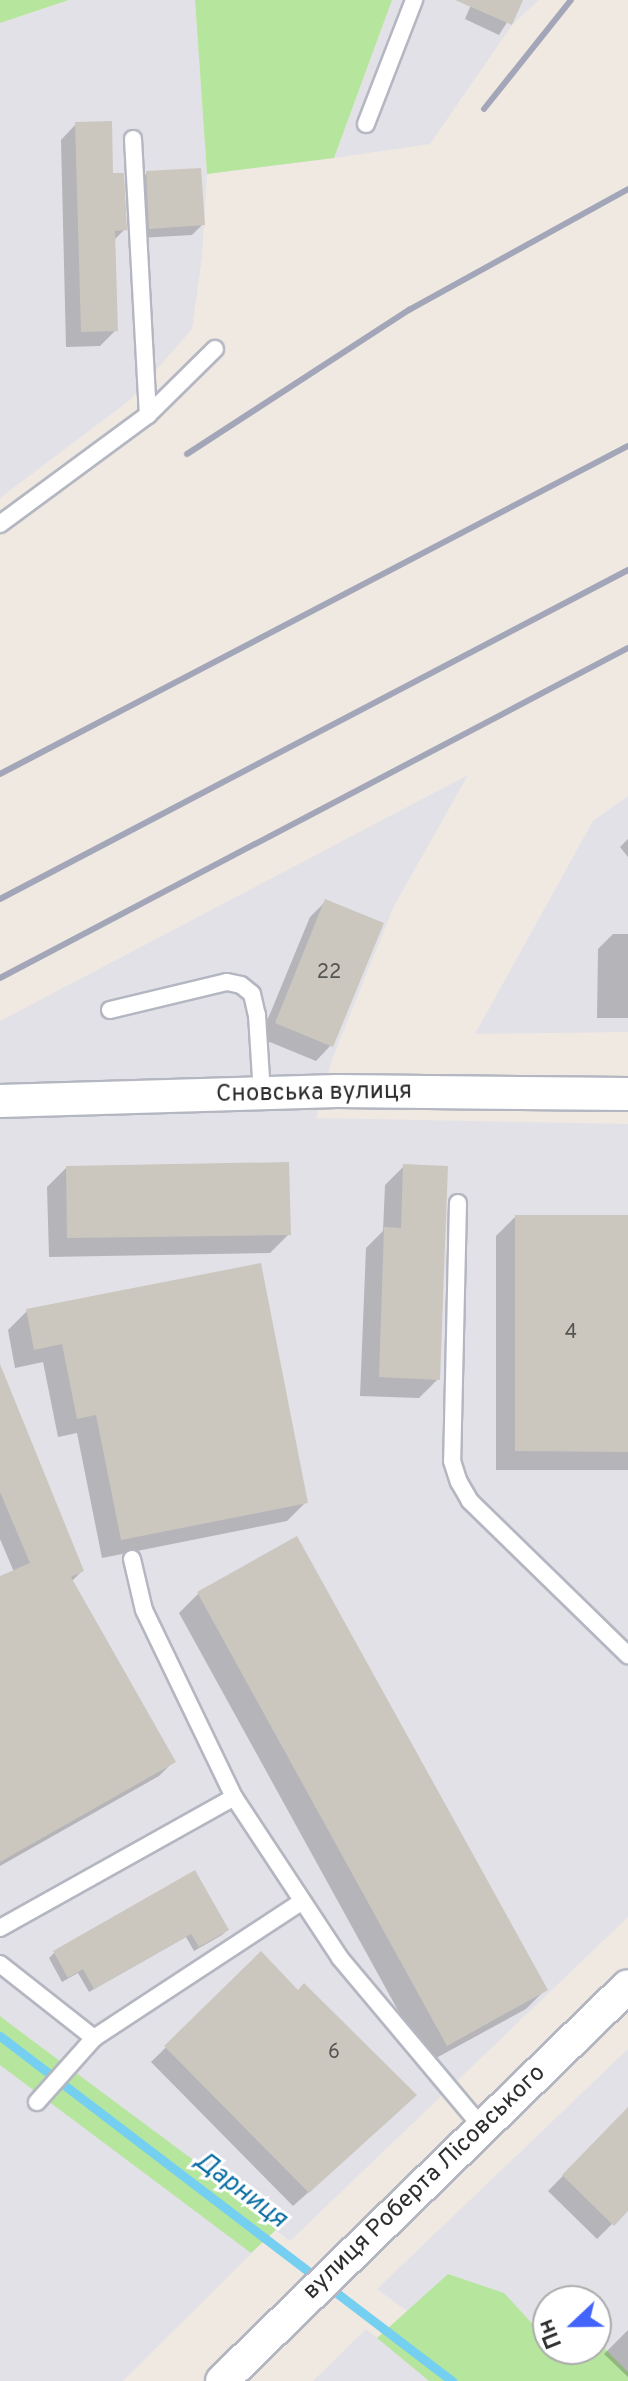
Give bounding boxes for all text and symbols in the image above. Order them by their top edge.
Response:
house number: 22 [317,961,341,985]
street label: Сновська вулиця [216,1078,412,1110]
house number: 4 [565,1321,577,1345]
house number: 6 [328,2041,340,2065]
street label: вулиця Роберта Лісовського [298,2060,552,2306]
water label: Дарниця [188,2146,292,2236]
north arrow [532,2285,612,2365]
text: Пн [533,2315,569,2352]

